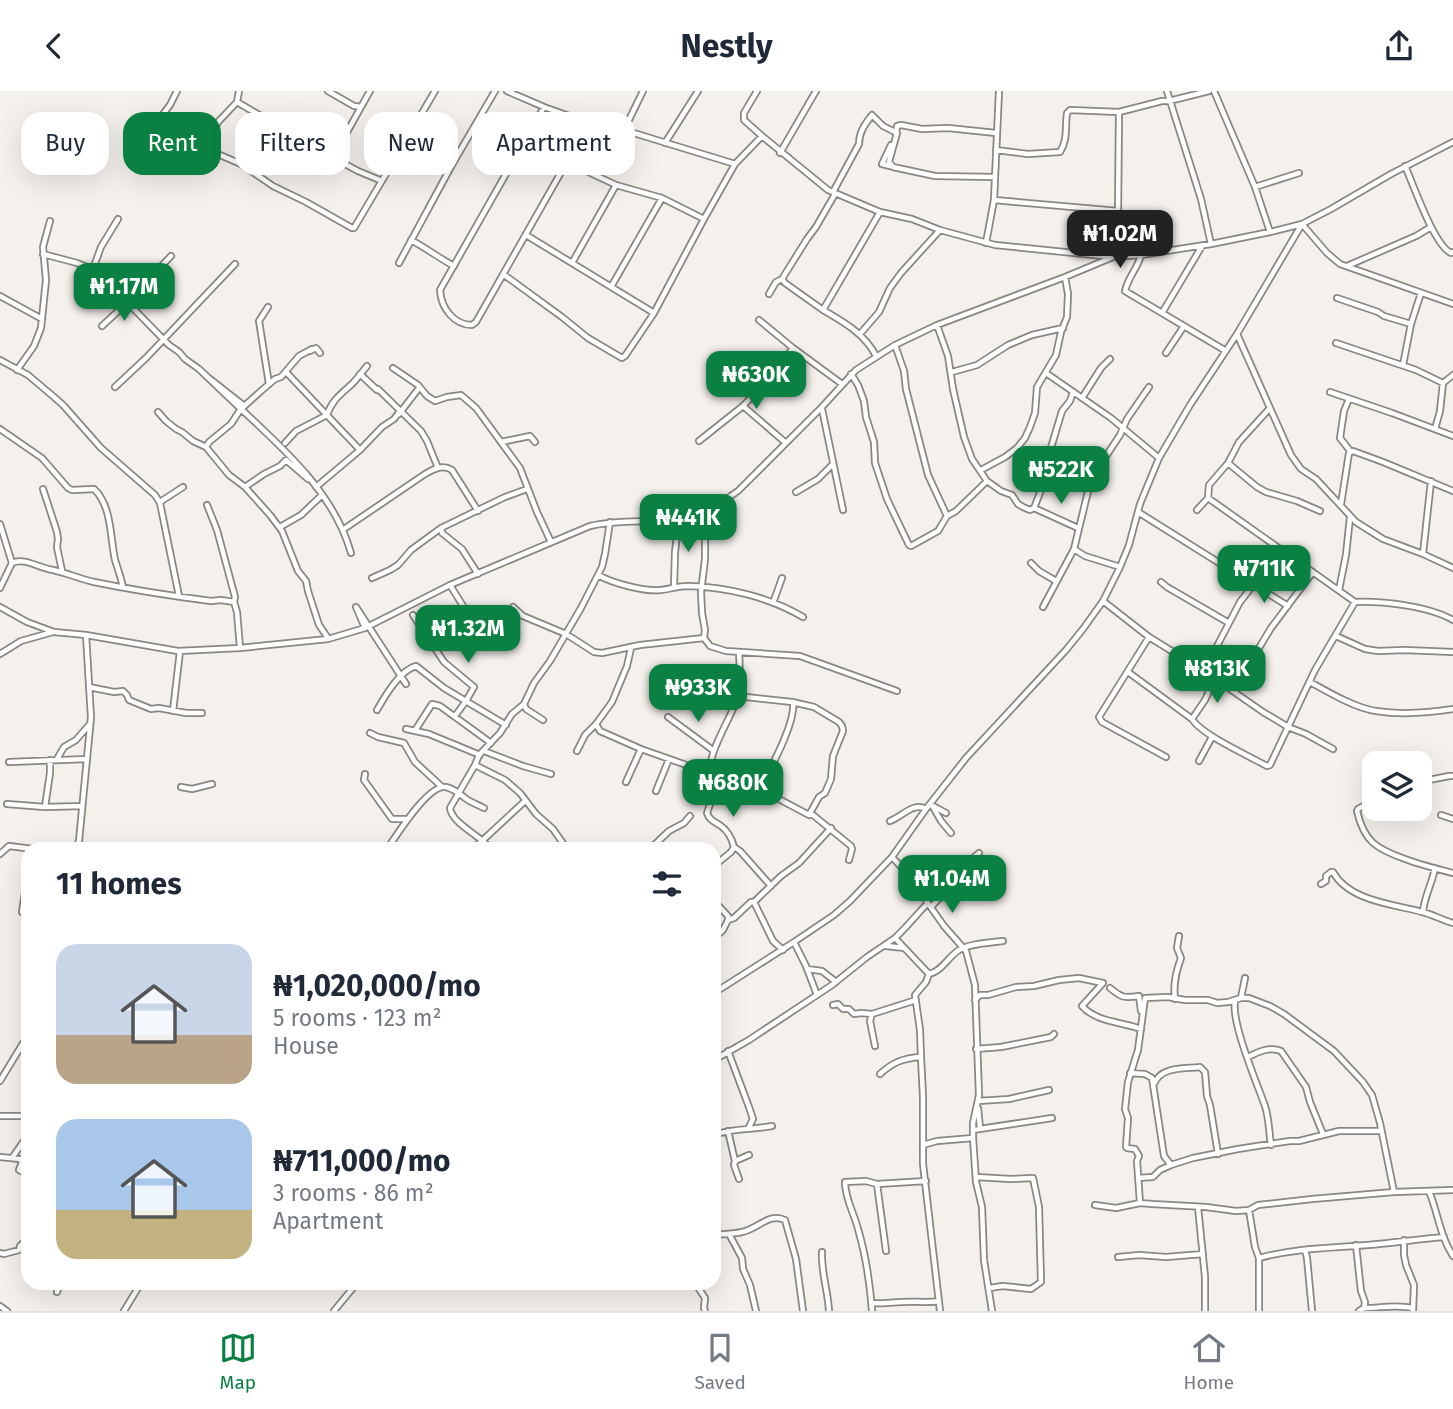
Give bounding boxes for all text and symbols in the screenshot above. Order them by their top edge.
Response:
icon: back [35,27,73,65]
text: Nestly [680,27,773,65]
icon: share [1380,27,1418,65]
chip: Buy [21,112,109,175]
chip: Rent [123,112,221,175]
chip: Filters [235,112,350,175]
chip: New [364,112,458,175]
chip: Apartment [472,112,635,175]
pin: ₦1.02M [1063,211,1177,270]
text: ₦1.02M [1083,219,1157,247]
pin: ₦1.17M [67,264,181,323]
text: ₦1.17M [90,272,158,300]
pin: ₦630K [707,351,805,411]
text: ₦630K [722,360,790,388]
pin: ₦522K [1012,447,1110,506]
text: ₦522K [1028,455,1094,483]
pin: ₦441K [639,495,737,554]
text: ₦441K [656,503,720,531]
pin: ₦711K [1215,545,1313,605]
text: ₦711K [1233,554,1295,582]
pin: ₦1.32M [411,605,525,665]
text: ₦1.32M [431,614,505,642]
pin: ₦813K [1168,645,1266,705]
text: ₦813K [1185,654,1249,682]
pin: ₦933K [649,665,747,724]
text: ₦933K [665,673,731,701]
map controls [1362,751,1432,821]
button: layers [1362,751,1432,821]
pin: ₦680K [684,759,782,819]
text: ₦680K [698,768,768,796]
pin: ₦1.04M [895,855,1009,915]
text: ₦1.04M [914,864,990,892]
icon: filters [648,865,686,903]
text: 11 homes [56,866,182,902]
text: ₦1,020,000/mo [273,968,481,1004]
icon: home [112,972,196,1056]
text: 5 rooms · 123 m² [273,1004,441,1032]
text: House [273,1032,339,1060]
text: ₦711,000/mo [273,1143,451,1179]
icon: home [112,1147,196,1231]
text: 3 rooms · 86 m² [273,1179,434,1207]
text: Apartment [273,1207,383,1235]
tab: Map [219,1329,257,1394]
tab: Saved [694,1329,746,1394]
tab: Home [1184,1329,1234,1394]

